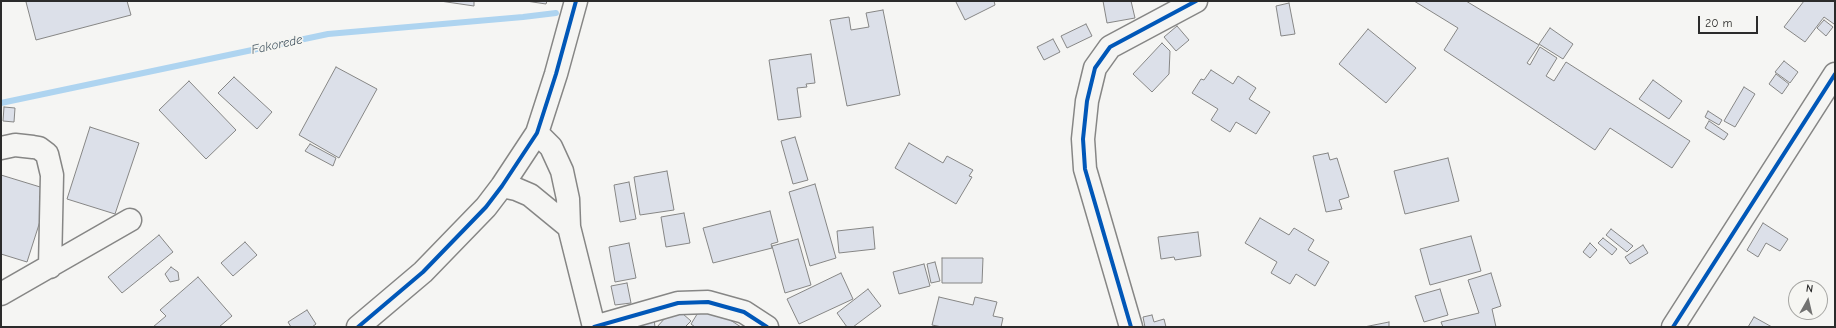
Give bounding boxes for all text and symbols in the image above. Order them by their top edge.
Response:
scale bar [1700,8,1760,34]
text: 20 m [1705,16,1733,30]
water label: Fakorede [250,32,304,58]
north arrow [1788,280,1828,320]
text: N [1805,282,1814,296]

